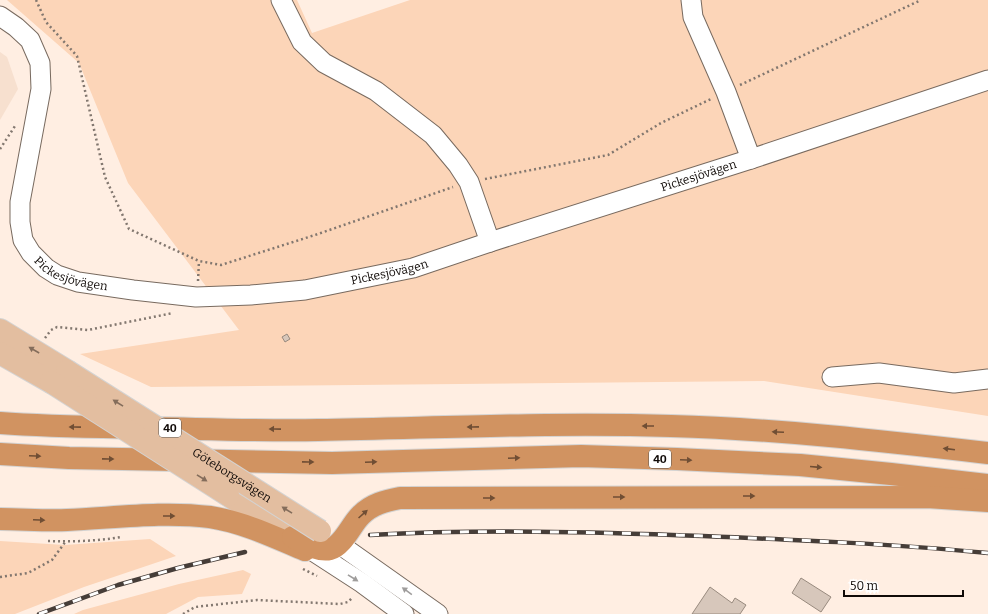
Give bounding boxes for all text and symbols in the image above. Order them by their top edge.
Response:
street label: Pickesjövägen [659,157,739,194]
street label: Pickesjövägen [31,253,109,293]
street label: Pickesjövägen [350,256,430,287]
one-way arrow [28,347,40,354]
one-way arrow [113,399,123,407]
road number: 40 [159,419,181,437]
one-way arrow [642,422,654,429]
one-way arrow [69,423,81,430]
one-way arrow [466,424,479,430]
one-way arrow [269,426,281,433]
one-way arrow [772,428,784,435]
street label: Göteborgsvägen [190,445,274,506]
one-way arrow [943,445,955,452]
road number: 40 [649,450,671,468]
one-way arrow [29,453,42,459]
one-way arrow [102,455,114,462]
one-way arrow [508,455,521,461]
one-way arrow [680,456,692,463]
one-way arrow [302,459,315,465]
one-way arrow [364,459,377,465]
one-way arrow [810,464,822,470]
one-way arrow [196,475,208,482]
one-way arrow [743,493,756,499]
one-way arrow [613,494,626,500]
one-way arrow [483,495,496,501]
one-way arrow [281,507,293,514]
one-way arrow [358,509,368,518]
one-way arrow [163,513,176,519]
one-way arrow [33,517,46,523]
scale bar [844,572,963,598]
one-way arrow [348,574,358,582]
text: 50 m [850,579,879,593]
one-way arrow [401,587,412,595]

